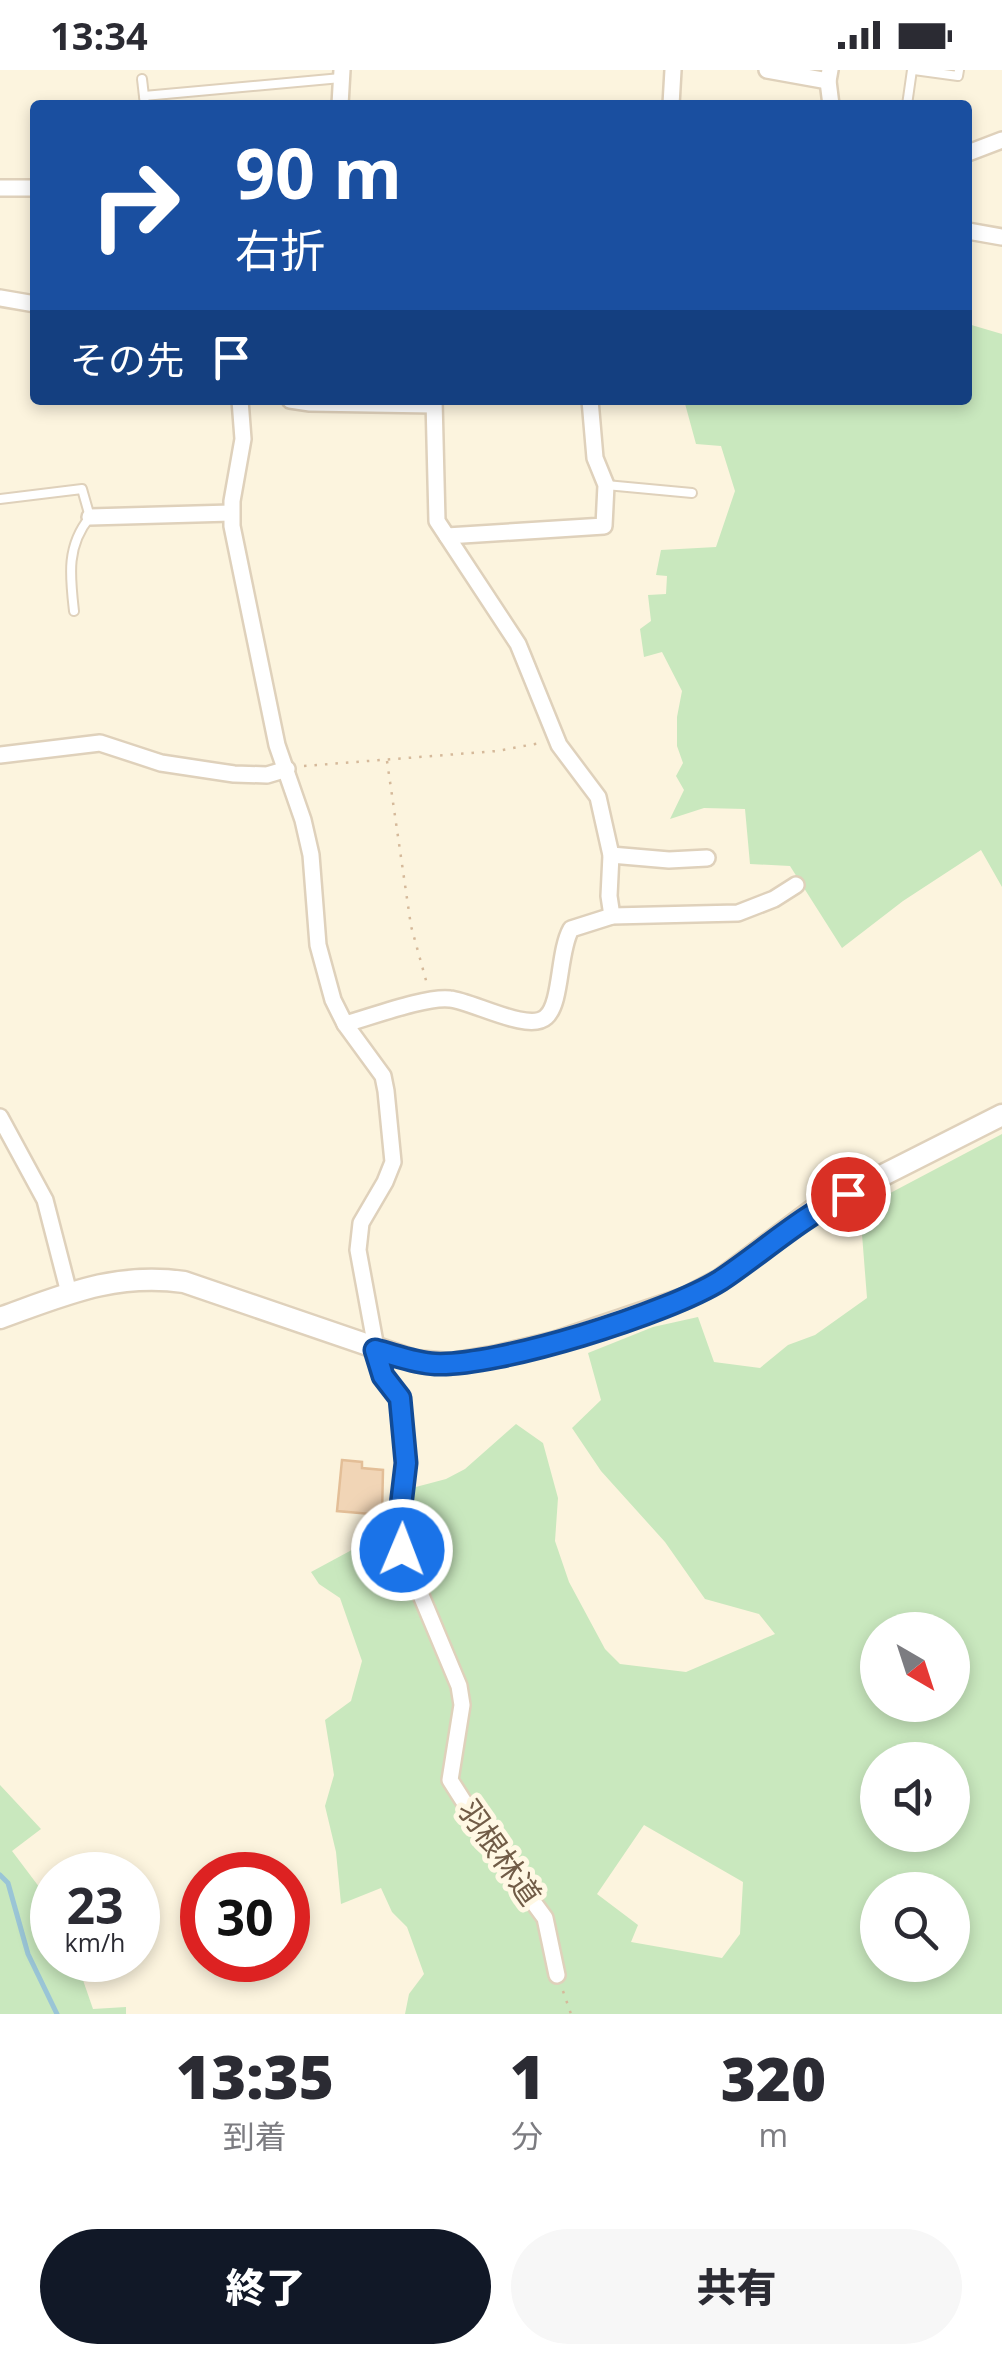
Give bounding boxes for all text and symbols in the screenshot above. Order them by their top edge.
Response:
text: 13:34 [50,9,148,61]
text: 90 m [235,124,402,220]
icon: right [70,140,200,270]
text: 右折 [235,219,325,280]
icon: arrive [204,330,259,385]
text: その先 [70,333,184,385]
pin [806,1152,891,1237]
icon: arrive [821,1167,876,1222]
position arrow [350,1498,454,1602]
north arrow [860,1612,970,1722]
map controls [860,1612,970,1982]
button: sound [860,1742,970,1852]
street label: 羽根林道 [449,1791,551,1913]
speed limit sign: 30 [180,1852,310,1982]
text: 23 [66,1871,124,1939]
button: search [860,1872,970,1982]
text: km/h [65,1925,125,1959]
text: 13:35 [176,2035,334,2117]
text: 1 [510,2035,545,2117]
text: 320 [721,2037,826,2119]
text: m [759,2113,788,2156]
text: 到着 [223,2114,287,2157]
text: 分 [511,2114,543,2157]
button: 終了 [40,2229,491,2344]
button: 共有 [511,2229,962,2344]

